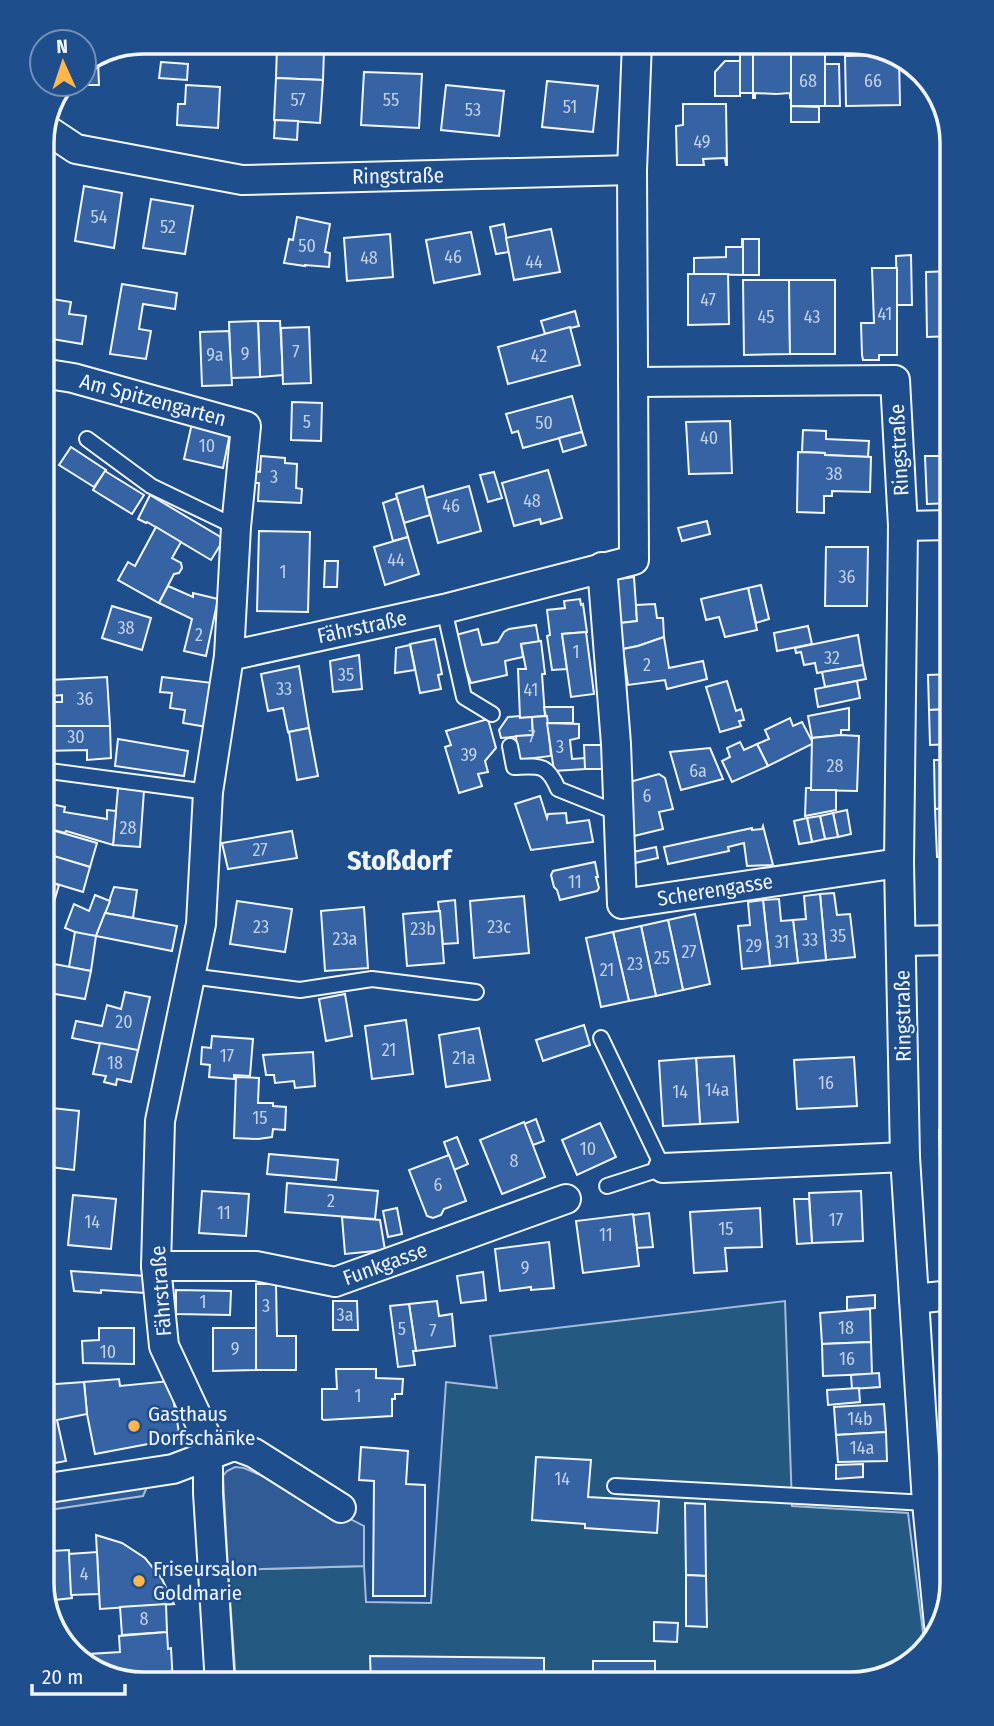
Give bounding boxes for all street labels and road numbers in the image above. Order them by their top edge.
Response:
street label: Ringstraße [352,162,444,190]
street label: Am Spitzengarten [77,368,229,432]
street label: Ringstraße [884,403,914,497]
street label: Fährstraße [315,605,409,649]
street label: Scherengasse [655,868,775,912]
street label: Ringstraße [889,970,917,1062]
street label: Funkgasse [339,1237,431,1291]
street label: Fährstraße [145,1245,177,1337]

